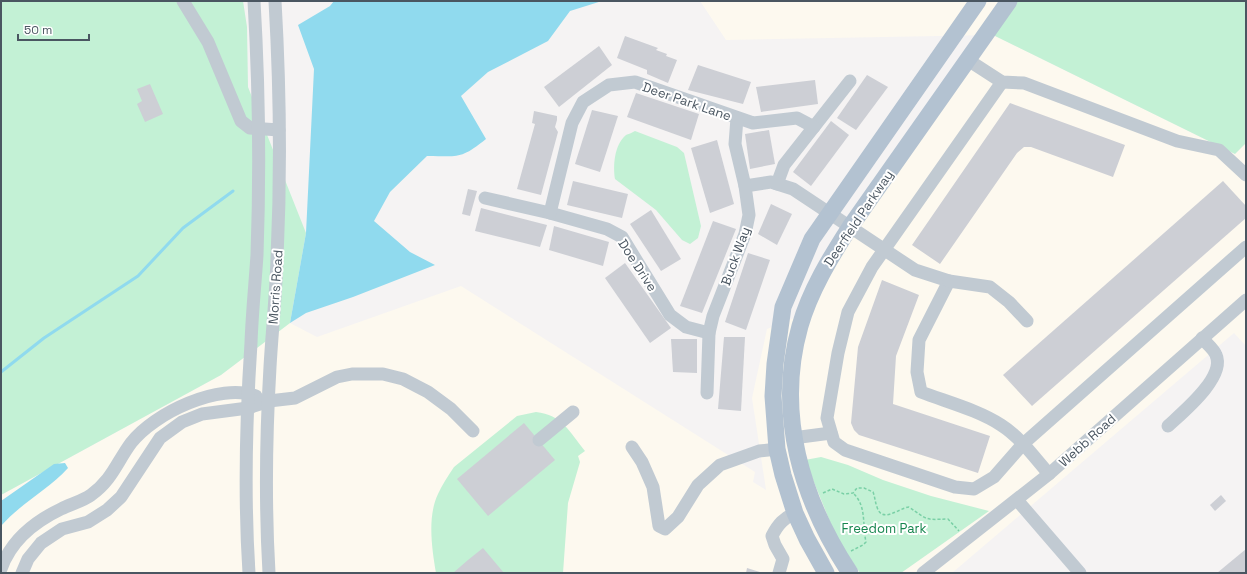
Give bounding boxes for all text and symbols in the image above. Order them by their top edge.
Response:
scale bar [18,16,89,42]
text: 50 m [24,22,52,38]
street label: Deer Park Lane [640,78,734,125]
street label: Deerfield Parkway [820,167,897,270]
street label: Buck Way [717,225,754,288]
street label: Doe Drive [614,236,661,295]
street label: Morris Road [264,249,287,325]
street label: Webb Road [1055,410,1119,470]
park label: Freedom Park [841,520,927,537]

